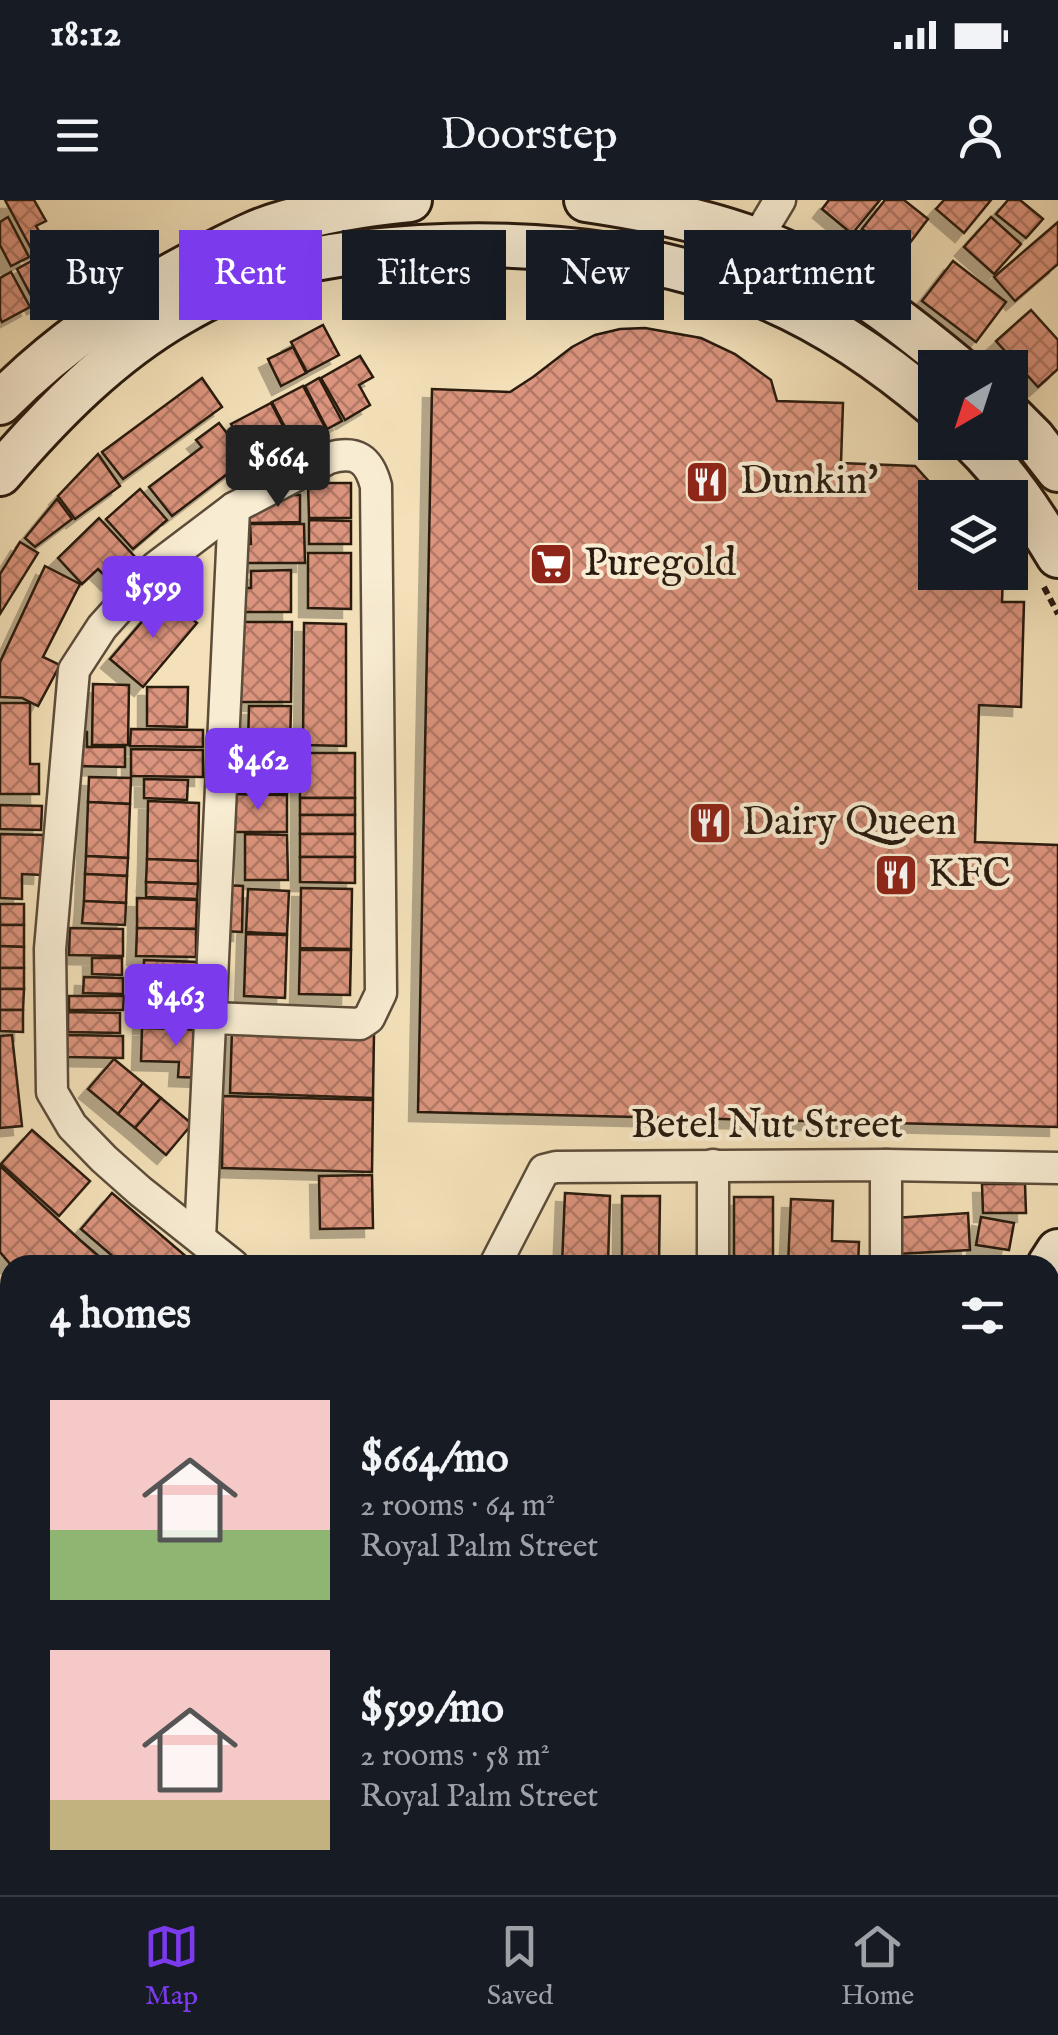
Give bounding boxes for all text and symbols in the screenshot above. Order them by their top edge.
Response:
text: 18:12 [50,11,121,59]
text: Doorstep [440,107,618,164]
icon: menu [50,108,105,163]
icon: person [953,108,1008,163]
chip: Buy [30,230,159,320]
chip: Rent [179,230,322,320]
chip: Filters [342,230,506,320]
chip: New [526,230,664,320]
chip: Apartment [684,230,911,320]
north arrow [918,350,1028,460]
map controls [918,350,1028,590]
pin: $664 [219,425,337,510]
text: $664 [248,437,308,478]
place label: Dunkin' [740,457,879,508]
restaurant icon: Dunkin' [684,459,730,505]
button: layers [918,480,1028,590]
place label: Puregold [584,539,737,590]
supermarket icon: Puregold [528,541,574,587]
pin: $599 [94,556,212,641]
text: $599 [124,568,182,609]
pin: $462 [199,728,317,813]
text: $462 [227,740,289,781]
place label: Dairy Queen [742,798,957,849]
restaurant icon: Dairy Queen [687,800,733,846]
place label: KFC [928,850,1011,901]
restaurant icon: KFC [873,852,919,898]
pin: $463 [117,964,235,1049]
text: $463 [147,976,205,1017]
street label: Betel Nut Street [631,1101,903,1152]
icon: filters [955,1288,1010,1343]
text: 4 homes [50,1289,191,1342]
text: $664/mo [360,1433,509,1486]
icon: home [130,1440,250,1560]
text: 2 rooms · 64 m² [360,1486,555,1527]
text: Royal Palm Street [360,1527,598,1568]
text: $599/mo [360,1683,504,1736]
icon: home [130,1690,250,1810]
text: 2 rooms · 58 m² [360,1736,550,1777]
text: Royal Palm Street [360,1777,598,1818]
tab: Map [144,1919,199,2014]
tab: Saved [487,1919,553,2014]
tab: Home [841,1919,914,2014]

